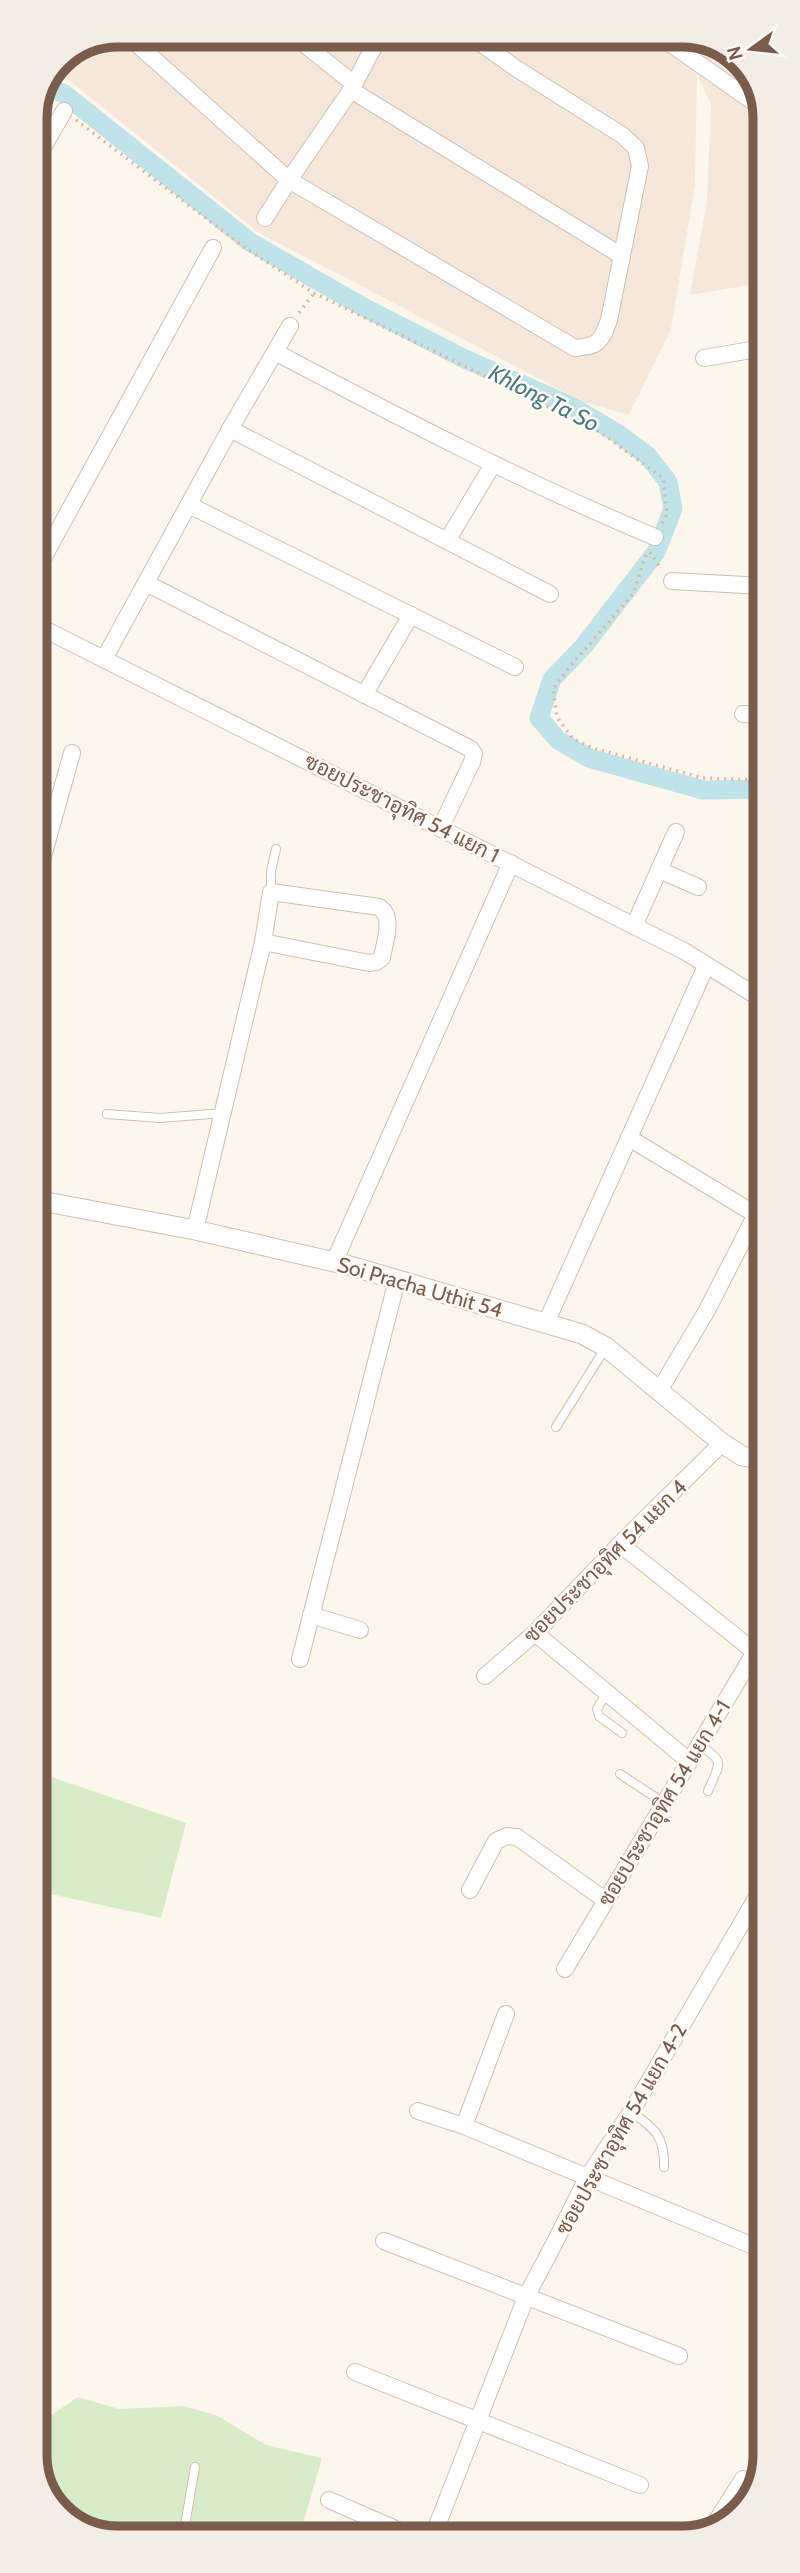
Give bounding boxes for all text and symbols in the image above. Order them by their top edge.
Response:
north arrow [716,14,786,84]
text: N [722,44,748,63]
water label: Khlong Ta So [484,358,604,438]
street label: ซอยประชาอุทิศ 54 แยก 1 [300,748,503,870]
street label: Soi Pracha Uthit 54 [335,1251,505,1323]
street label: ซอยประชาอุทิศ 54 แยก 4 [518,1474,693,1649]
street label: ซอยประชาอุทิศ 54 แยก 4-1 [593,1696,737,1911]
street label: ซอยประชาอุทิศ 54 แยก 4-2 [550,2019,693,2240]

